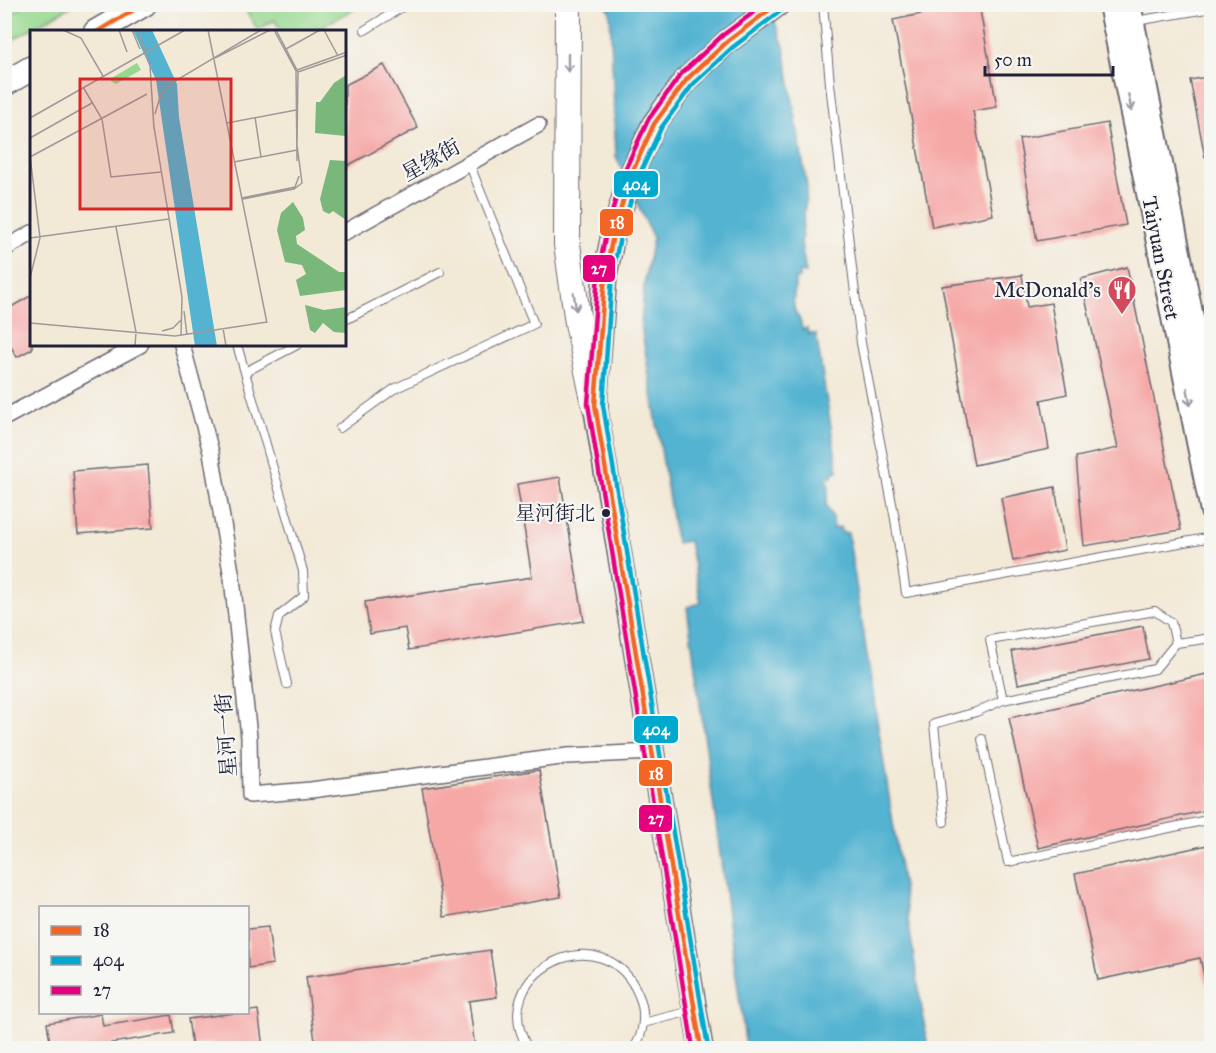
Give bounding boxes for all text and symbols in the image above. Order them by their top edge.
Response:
inset map [30,30,346,346]
scale bar [985,39,1112,77]
text: 50 m [994,49,1032,71]
one-way arrow [562,52,574,72]
one-way arrow [1125,93,1136,112]
street label: 星缘街 [397,133,465,187]
line badge: 404 [613,170,659,198]
text: 404 [622,175,651,195]
street label: Taiyuan Street [1136,194,1186,323]
line badge: 18 [599,208,634,237]
text: 18 [610,213,624,232]
line badge: 27 [582,254,616,283]
text: 27 [591,259,607,278]
restaurant icon: McDonald's [1106,274,1138,316]
place label: McDonald's [994,277,1101,303]
one-way arrow [569,292,580,312]
one-way arrow [1184,387,1195,407]
place label: 星河街北 [515,501,595,525]
marker: 星河街北 [600,507,612,519]
street label: 星河一街 [210,692,242,778]
line badge: 404 [633,715,679,744]
text: 404 [642,720,671,740]
line badge: 18 [638,759,673,787]
text: 18 [649,764,663,783]
line badge: 27 [638,804,673,833]
text: 27 [648,809,664,828]
legend [39,906,249,1014]
text: 18 [93,919,110,941]
text: 404 [93,949,125,971]
text: 27 [93,979,111,1001]

